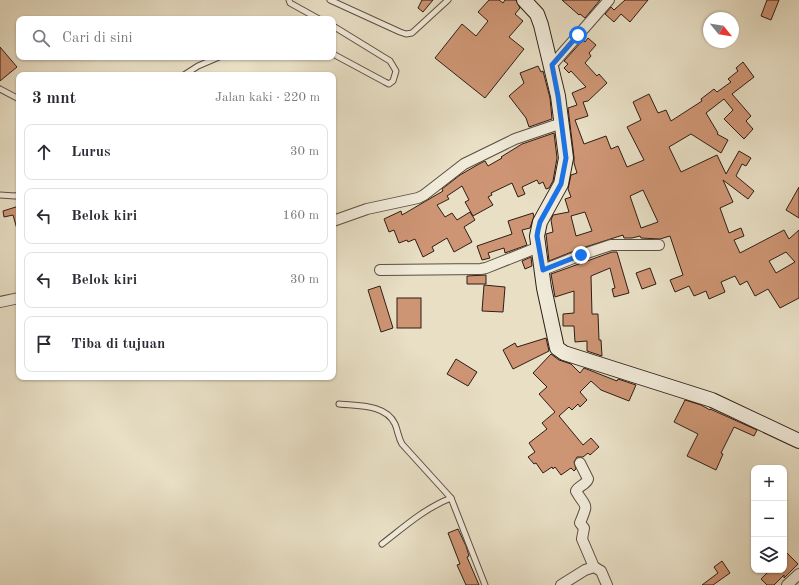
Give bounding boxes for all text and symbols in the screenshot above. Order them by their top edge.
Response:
north arrow [703,12,739,48]
search box [16,16,336,60]
route start [569,26,587,44]
icon: search [30,27,52,49]
text: Cari di sini [62,31,133,46]
text: 3 mnt [32,90,76,107]
text: Jalan kaki · 220 m [215,91,320,104]
icon: ahead [33,141,55,163]
text: Lurus [71,145,111,160]
text: 30 m [290,145,319,158]
icon: left [33,205,55,227]
text: Belok kiri [71,209,137,224]
text: 160 m [282,209,319,222]
route end [572,246,590,264]
icon: left [33,269,55,291]
text: Belok kiri [71,273,137,288]
text: 30 m [290,273,319,286]
icon: arrive [33,333,55,355]
text: Tiba di tujuan [71,337,165,352]
map controls [751,465,787,573]
button: + [751,465,787,501]
button: − [751,501,787,537]
button: layers [751,537,787,573]

